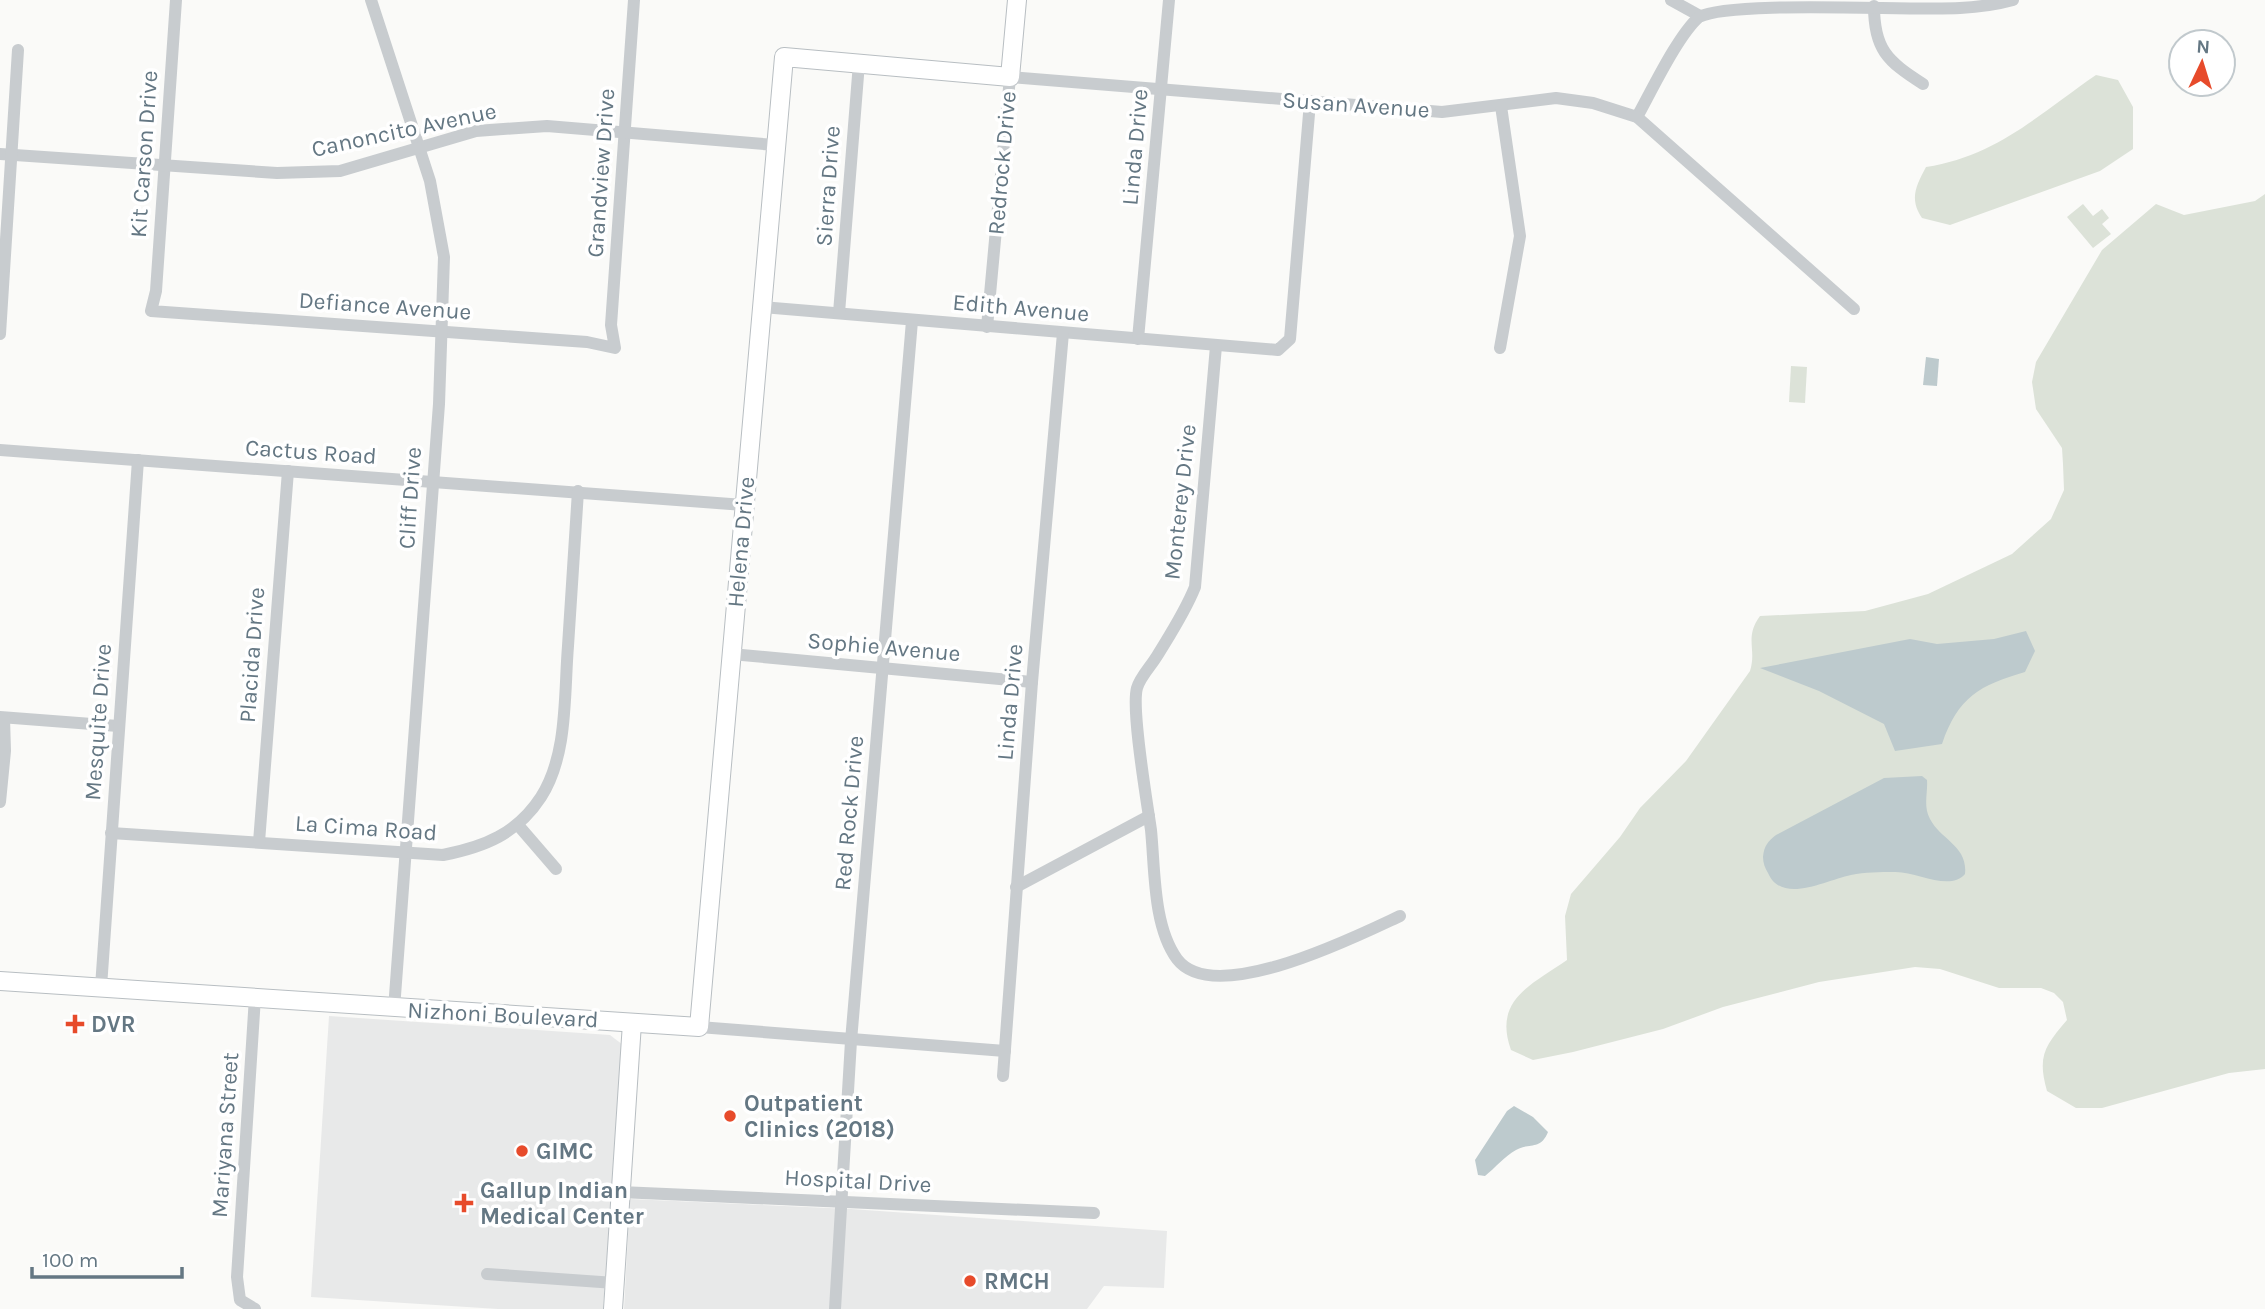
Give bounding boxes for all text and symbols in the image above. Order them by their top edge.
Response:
north arrow [2167,28,2237,98]
text: N [2196,36,2211,58]
street label: Kit Carson Drive [125,69,163,239]
street label: Susan Avenue [1281,86,1431,124]
street label: Grandview Drive [582,88,620,258]
street label: Linda Drive [1116,88,1154,206]
street label: Redrock Drive [982,90,1022,236]
street label: Canoncito Avenue [309,97,499,163]
street label: Sierra Drive [810,125,846,247]
street label: Defiance Avenue [298,286,472,326]
street label: Edith Avenue [952,289,1090,327]
street label: Monterey Drive [1158,423,1202,581]
street label: Cactus Road [244,434,378,470]
street label: Cliff Drive [393,446,427,550]
street label: Helena Drive [722,475,760,609]
street label: Placida Drive [234,586,270,724]
street label: Sophie Avenue [806,627,962,667]
street label: Mesquite Drive [79,643,117,801]
street label: Linda Drive [991,643,1029,761]
street label: Red Rock Drive [829,734,869,892]
street label: La Cima Road [294,810,438,846]
street label: Nizhoni Boulevard [407,997,599,1033]
place label: DVR [91,1011,135,1038]
marker: DVR [65,1014,85,1034]
street label: Mariyana Street [206,1051,244,1219]
place label: Outpatient Clinics (2018) [744,1090,895,1143]
marker: Outpatient Clinics (2018) [722,1108,738,1124]
place label: GIMC [536,1138,593,1165]
marker: GIMC [514,1143,530,1159]
street label: Hospital Drive [784,1164,932,1198]
place label: Gallup Indian Medical Center [480,1177,644,1230]
marker: Gallup Indian Medical Center [454,1193,474,1213]
scale bar [32,1236,182,1280]
text: 100 m [42,1248,99,1272]
place label: RMCH [984,1268,1050,1295]
marker: RMCH [962,1273,978,1289]

